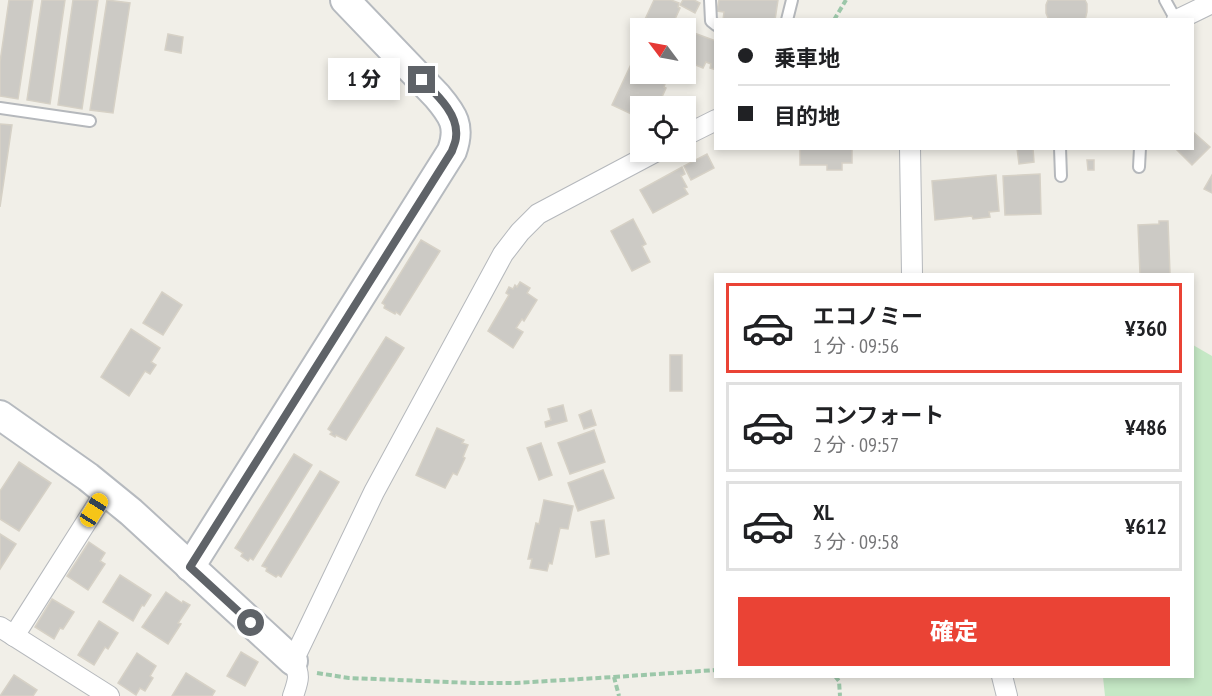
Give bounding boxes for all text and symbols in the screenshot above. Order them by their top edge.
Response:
north arrow [630,18,696,84]
map controls [630,18,696,162]
text: 乗車地 [774,44,840,72]
callout: 1 分 [329,59,401,101]
text: 1 分 [347,66,381,92]
route end [408,66,435,93]
button: locate [630,96,696,162]
text: 目的地 [774,102,840,130]
icon: car [741,301,795,355]
text: エコノミー [813,302,923,330]
text: ¥360 [1125,314,1167,342]
text: 1 分 · 09:56 [813,333,899,359]
icon: car [741,400,795,454]
text: コンフォート [813,401,944,429]
text: ¥486 [1125,413,1167,441]
text: 2 分 · 09:57 [813,432,899,458]
car [77,490,111,530]
text: XL [813,498,834,526]
icon: car [741,499,795,553]
text: ¥612 [1125,512,1167,540]
text: 3 分 · 09:58 [813,529,899,555]
button: 確定 [738,597,1170,666]
route start [237,609,264,636]

